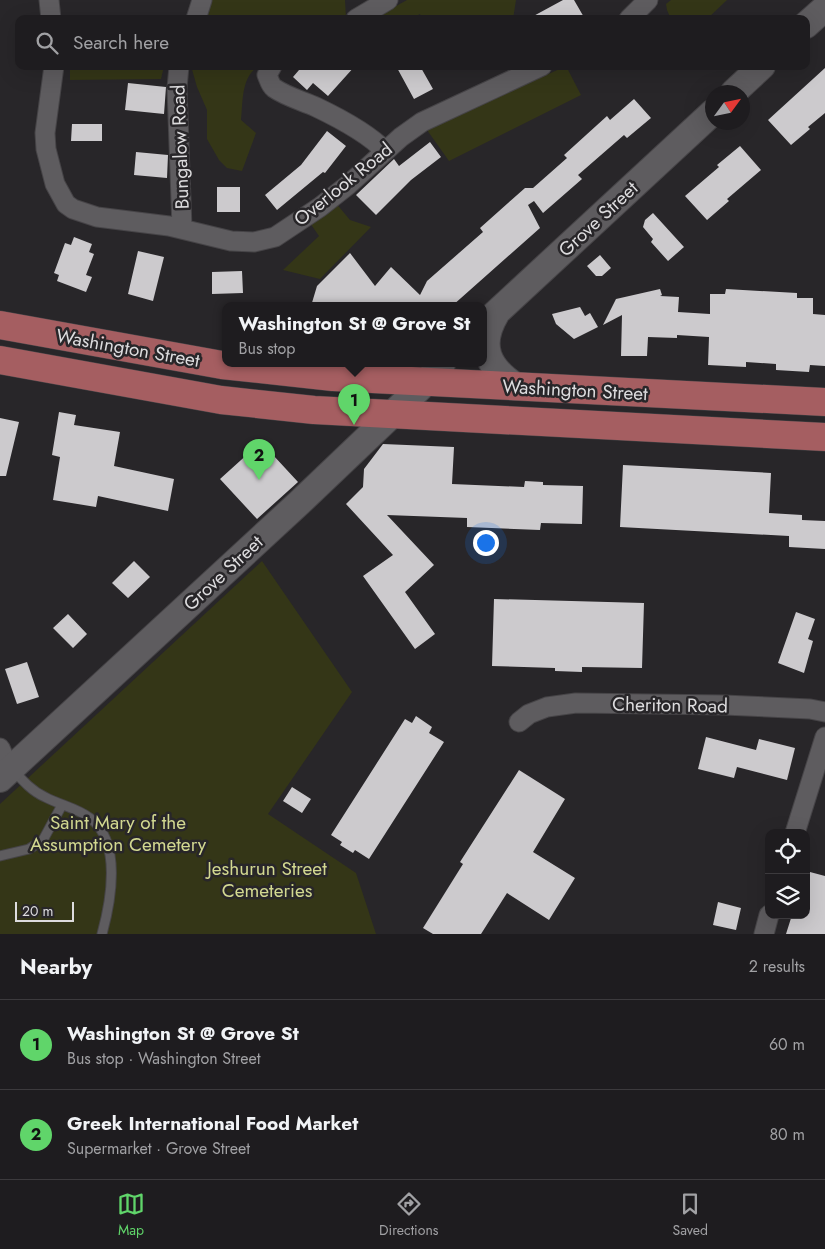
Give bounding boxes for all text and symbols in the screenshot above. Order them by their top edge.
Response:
search box [15,15,810,70]
icon: search [33,29,61,57]
text: Search here [73,29,169,56]
street label: Bungalow Road [164,84,196,210]
north arrow [705,85,750,130]
street label: Overlook Road [288,136,398,232]
street label: Grove Street [552,175,644,263]
popup [222,302,487,367]
text: Washington St @ Grove St [239,310,470,337]
street label: Washington Street [54,322,202,374]
text: Bus stop [239,337,295,360]
street label: Washington Street [502,373,649,407]
pin: 1 [338,384,370,425]
pin: 2 [243,439,275,480]
street label: Grove Street [177,529,269,617]
your location [473,530,499,556]
street label: Cheriton Road [612,690,728,720]
park label: Saint Mary of the Assumption Cemetery [30,809,207,858]
map controls [765,829,810,919]
button: locate [765,829,810,874]
park label: Jeshurun Street Cemeteries [204,855,327,904]
button: layers [765,874,810,919]
scale bar [15,899,74,922]
text: 20 m [22,901,54,921]
text: Nearby [20,952,92,982]
text: 2 results [749,955,805,978]
text: Washington St @ Grove St [67,1020,299,1047]
text: 1 [32,1033,40,1056]
text: 60 m [769,1033,805,1056]
text: Bus stop · Washington Street [67,1047,261,1070]
text: Greek International Food Market [67,1110,358,1137]
text: 2 [31,1123,41,1146]
text: 80 m [769,1123,805,1146]
text: Supermarket · Grove Street [67,1137,250,1160]
tab: Map [117,1190,145,1240]
tab: Directions [379,1190,438,1240]
tab: Saved [672,1190,708,1240]

